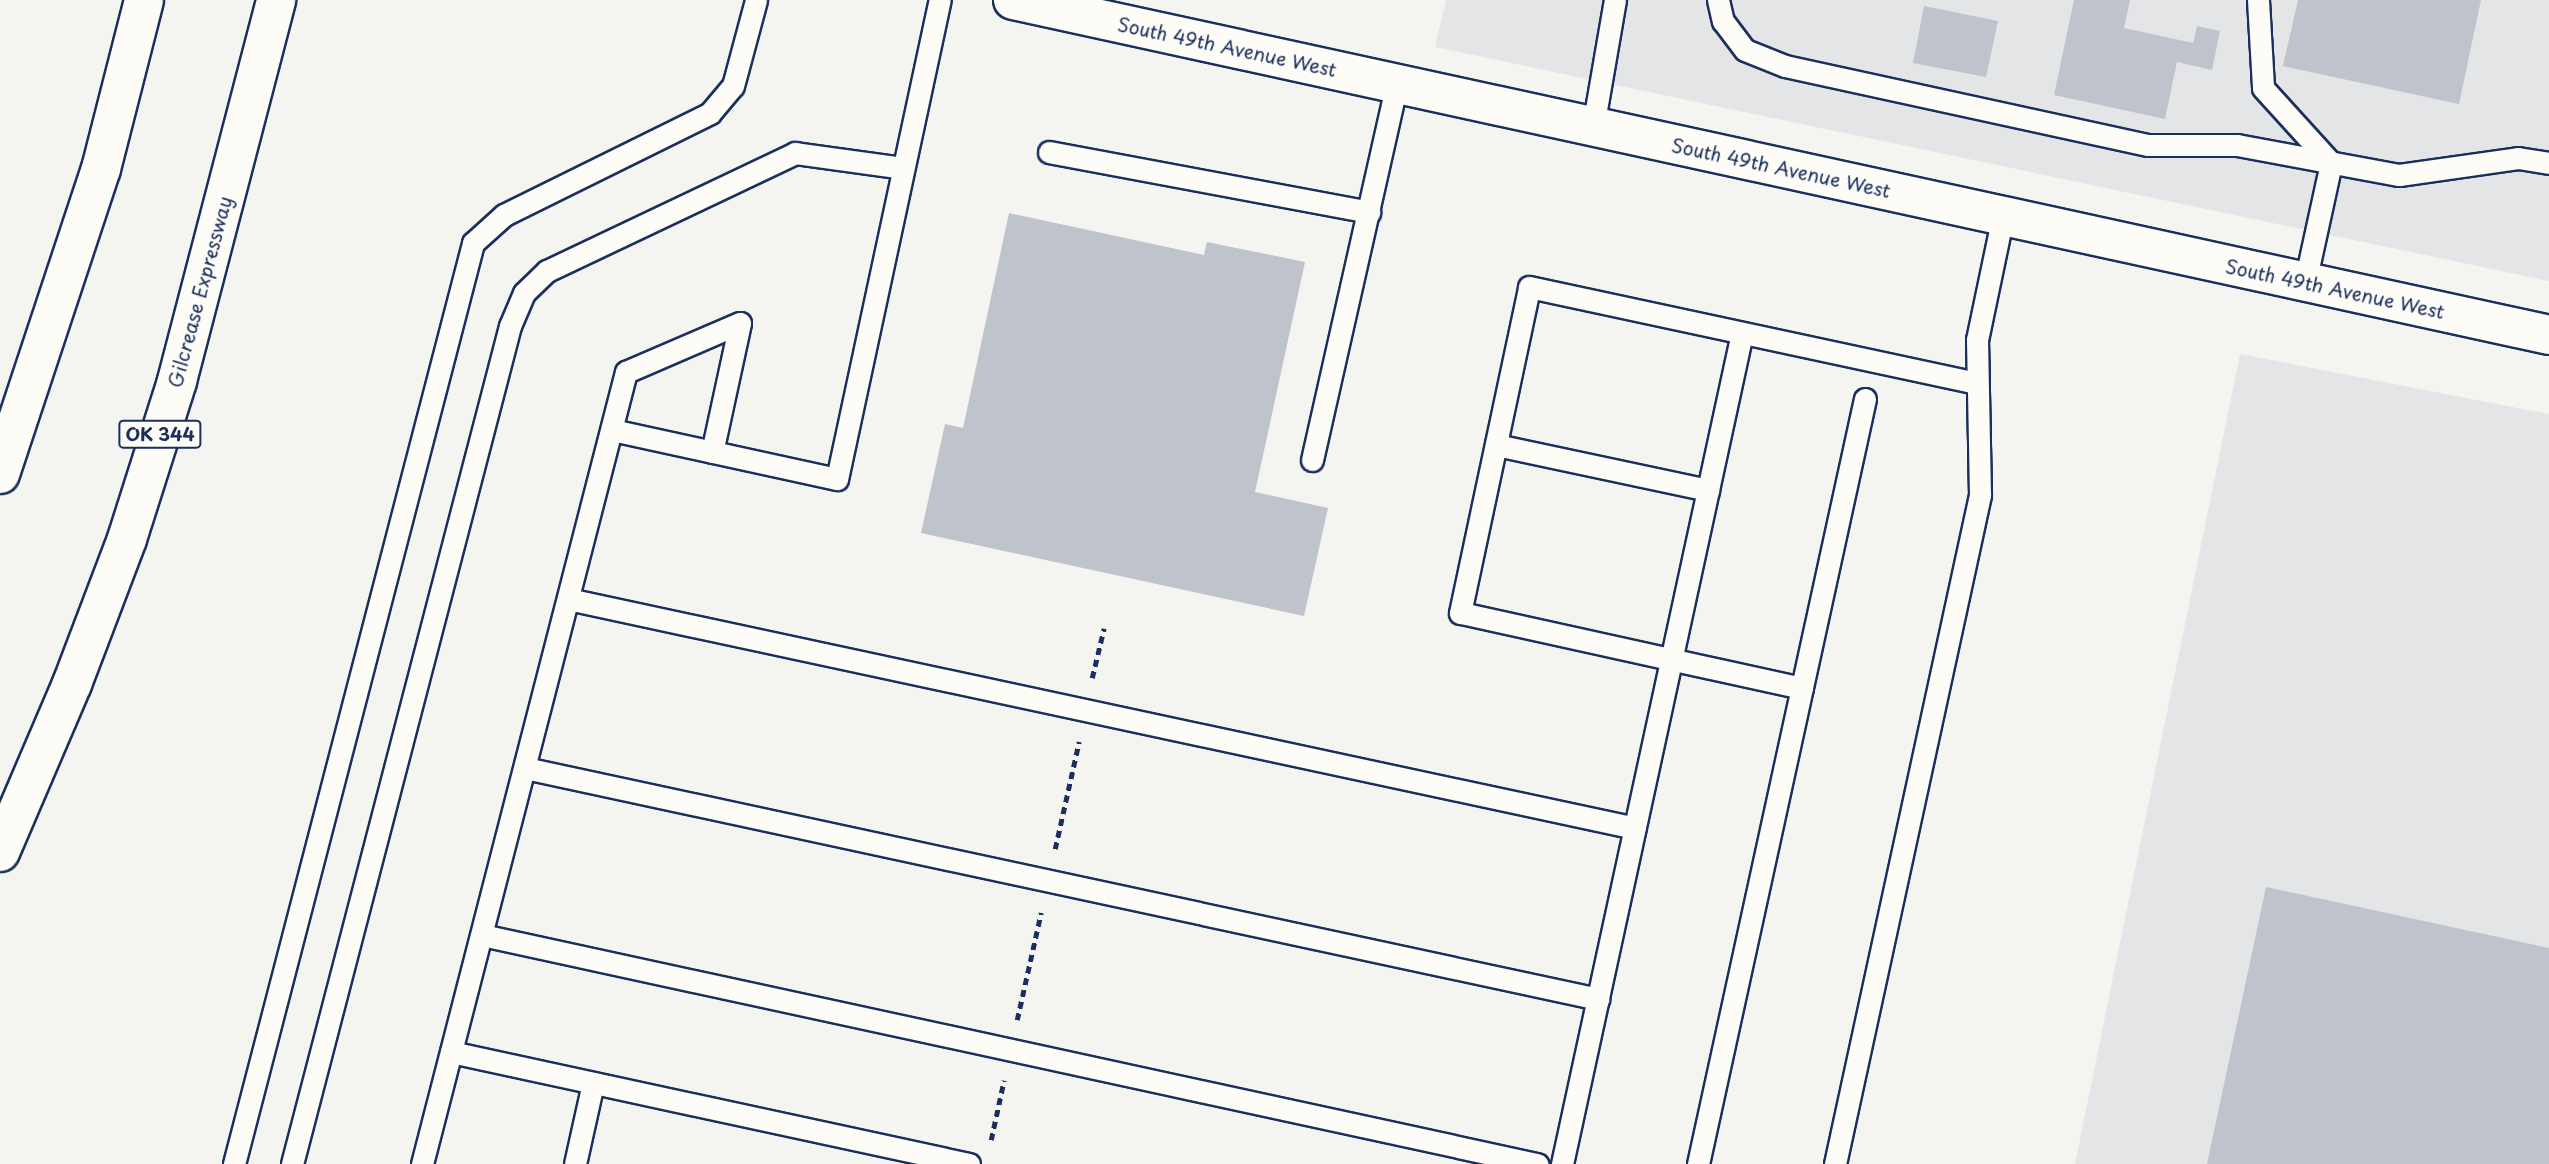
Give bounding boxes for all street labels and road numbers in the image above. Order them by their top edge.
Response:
street label: South 49th Avenue West [1116,13,1338,81]
street label: South 49th Avenue West [1670,134,1892,202]
street label: Gilcrease Expressway [163,193,237,391]
street label: South 49th Avenue West [2224,255,2446,323]
road number: OK 344 [118,420,202,448]

